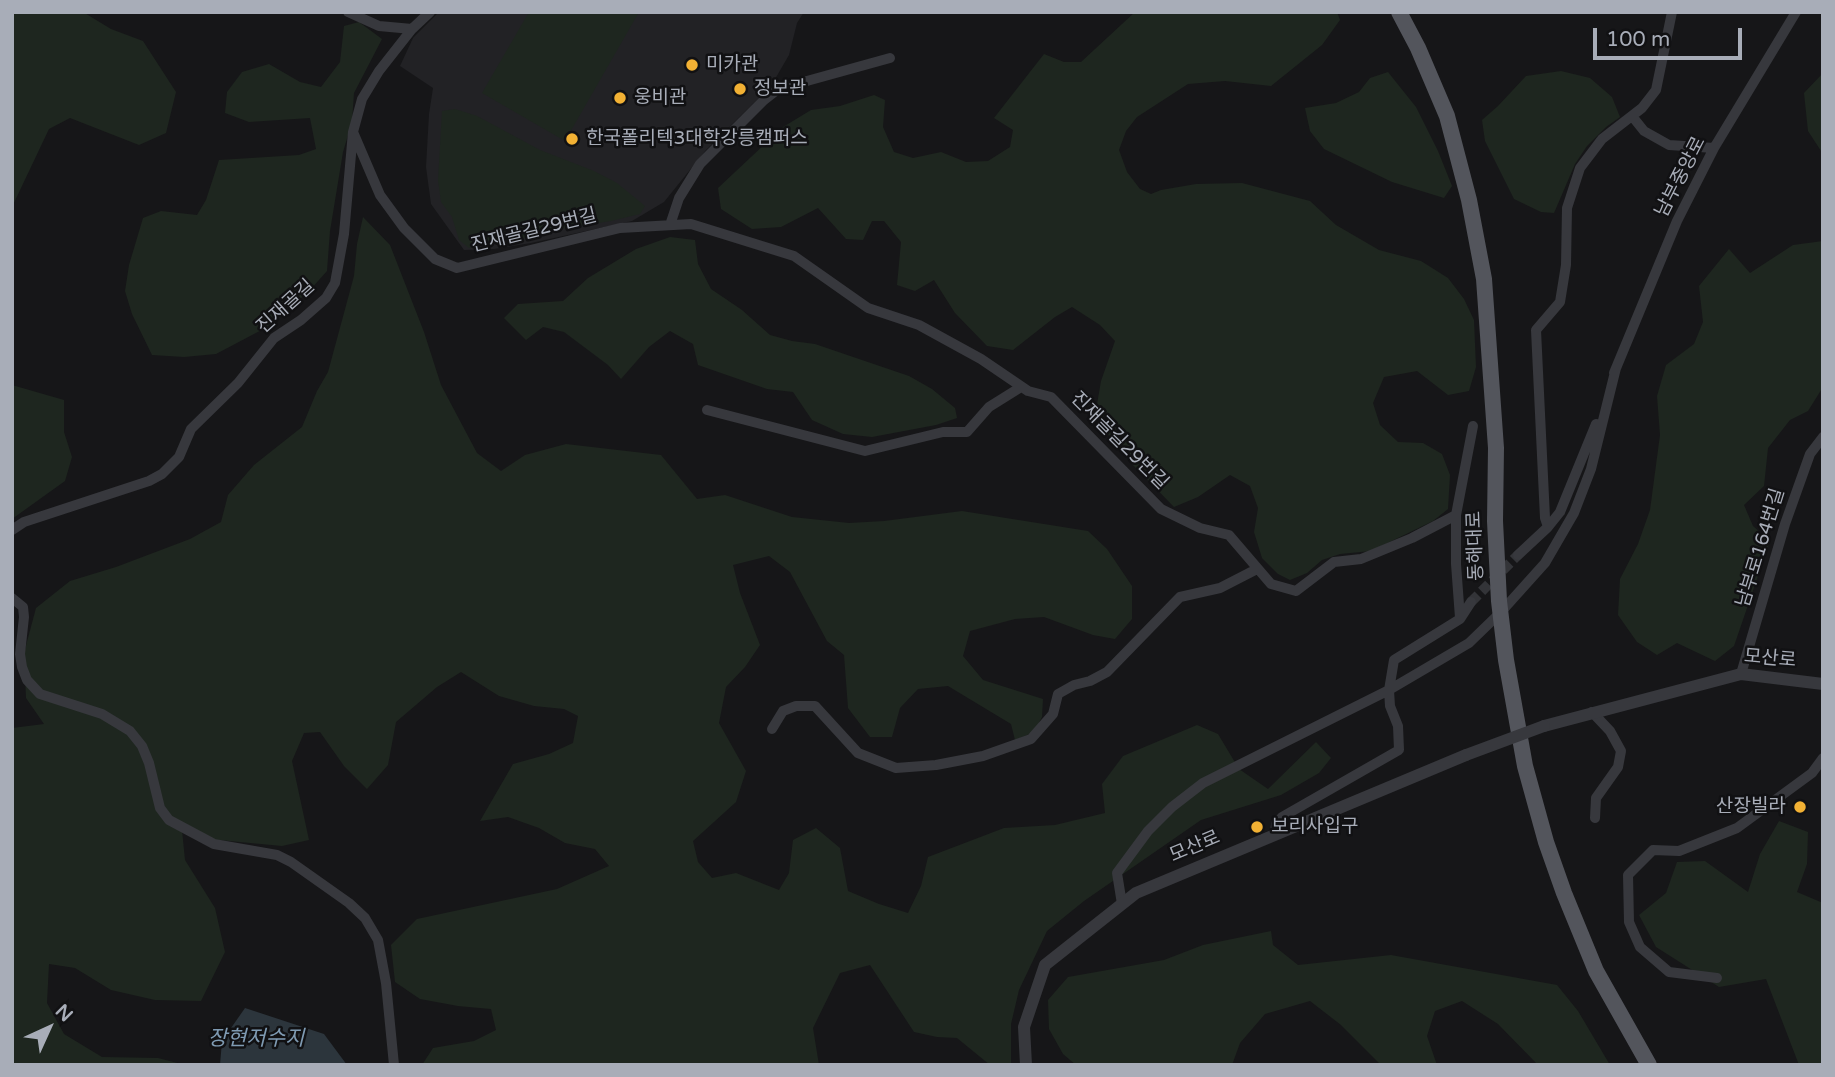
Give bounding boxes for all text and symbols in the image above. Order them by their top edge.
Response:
scale bar [1597,14,1746,58]
text: 100 m [1606,27,1670,52]
place label: 미카관 [706,54,758,76]
marker: 미카관 [684,57,700,73]
place label: 정보관 [754,78,806,100]
marker: 정보관 [732,81,748,97]
place label: 웅비관 [634,87,686,109]
marker: 웅비관 [612,90,628,106]
place label: 한국폴리텍3대학강릉캠퍼스 [586,128,808,150]
marker: 한국폴리텍3대학강릉캠퍼스 [564,131,580,147]
street label: 남부중앙로 [1651,133,1711,221]
street label: 진재골길29번길 [469,204,599,258]
street label: 진재골길 [252,275,320,339]
street label: 진재골길29번길 [1065,387,1173,495]
street label: 남부로164번길 [1732,486,1790,610]
street label: 동해대로 [1463,511,1489,581]
street label: 모산로 [1743,645,1797,673]
place label: 산장빌라 [1716,796,1786,818]
marker: 산장빌라 [1792,799,1808,815]
place label: 보리사입구 [1271,816,1358,838]
marker: 보리사입구 [1249,819,1265,835]
street label: 모산로 [1166,826,1224,868]
north arrow [14,993,84,1063]
text: N [51,1000,77,1026]
water label: 장현저수지 [208,1026,304,1052]

